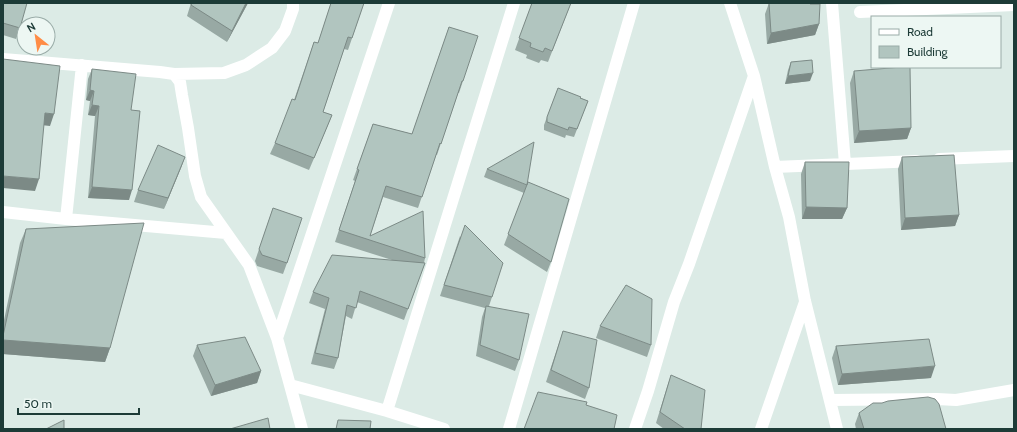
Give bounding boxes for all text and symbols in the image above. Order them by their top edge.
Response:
north arrow [16,16,56,56]
legend [871,16,1001,68]
text: N [24,19,38,35]
text: Road [907,24,933,39]
text: Building [907,44,949,59]
scale bar [18,390,139,416]
text: 50 m [24,396,52,411]

